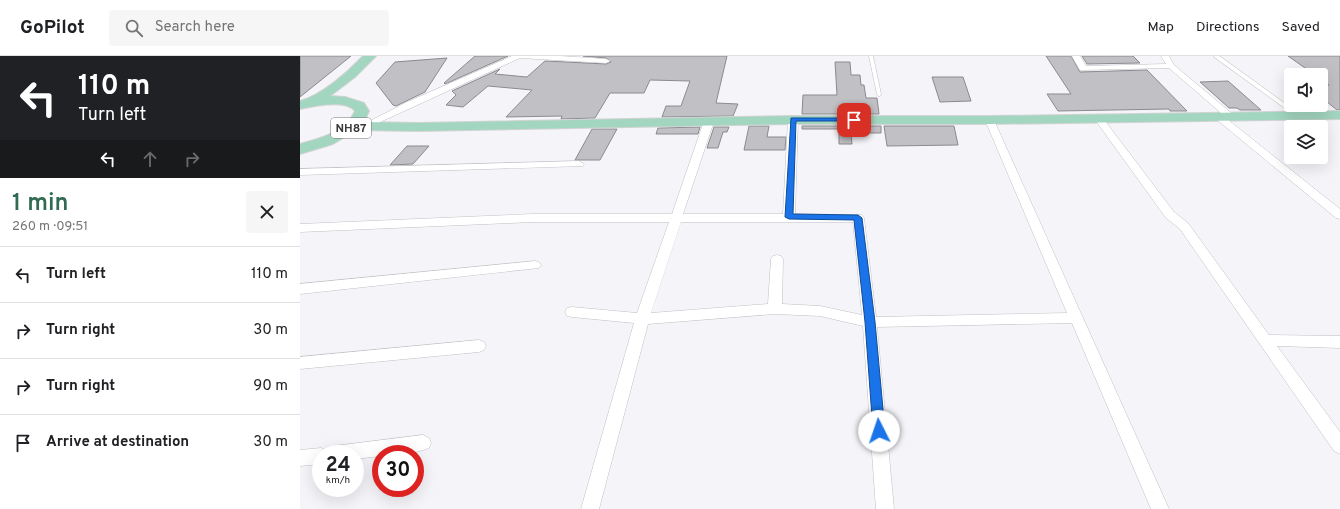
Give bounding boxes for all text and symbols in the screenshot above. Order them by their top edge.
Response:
search box [109,10,389,46]
text: GoPilot [20,16,85,40]
icon: search [123,17,145,39]
text: Search here [155,18,235,37]
text: Map [1148,19,1174,36]
text: Directions [1196,19,1260,36]
text: Saved [1282,19,1320,36]
map controls [1284,68,1328,164]
button: sound [1284,68,1328,112]
text: 110 m [78,69,150,105]
icon: left [12,72,64,124]
pin [837,103,871,137]
text: Turn left [78,104,146,127]
icon: arrive [843,109,865,131]
road number: NH87 [331,118,371,138]
button: layers [1284,120,1328,164]
icon: left [97,148,119,170]
icon: ahead [139,148,161,170]
icon: right [181,148,203,170]
text: 1 min [12,189,69,219]
button: close [246,191,288,233]
text: 260 m · 09:51 [12,219,88,235]
icon: left [12,264,34,286]
text: Turn left [46,265,106,284]
text: 110 m [251,265,288,284]
icon: right [12,320,34,342]
text: Turn right [46,321,115,340]
text: 30 m [253,321,288,340]
icon: right [12,376,34,398]
text: Turn right [46,377,115,396]
text: 90 m [253,377,288,396]
position arrow [858,410,900,452]
icon: arrive [12,432,34,454]
text: Arrive at destination [46,433,189,452]
text: 30 m [253,433,288,452]
speed limit sign: 30 [372,445,424,497]
text: 24 [325,453,351,479]
text: km/h [326,474,350,487]

